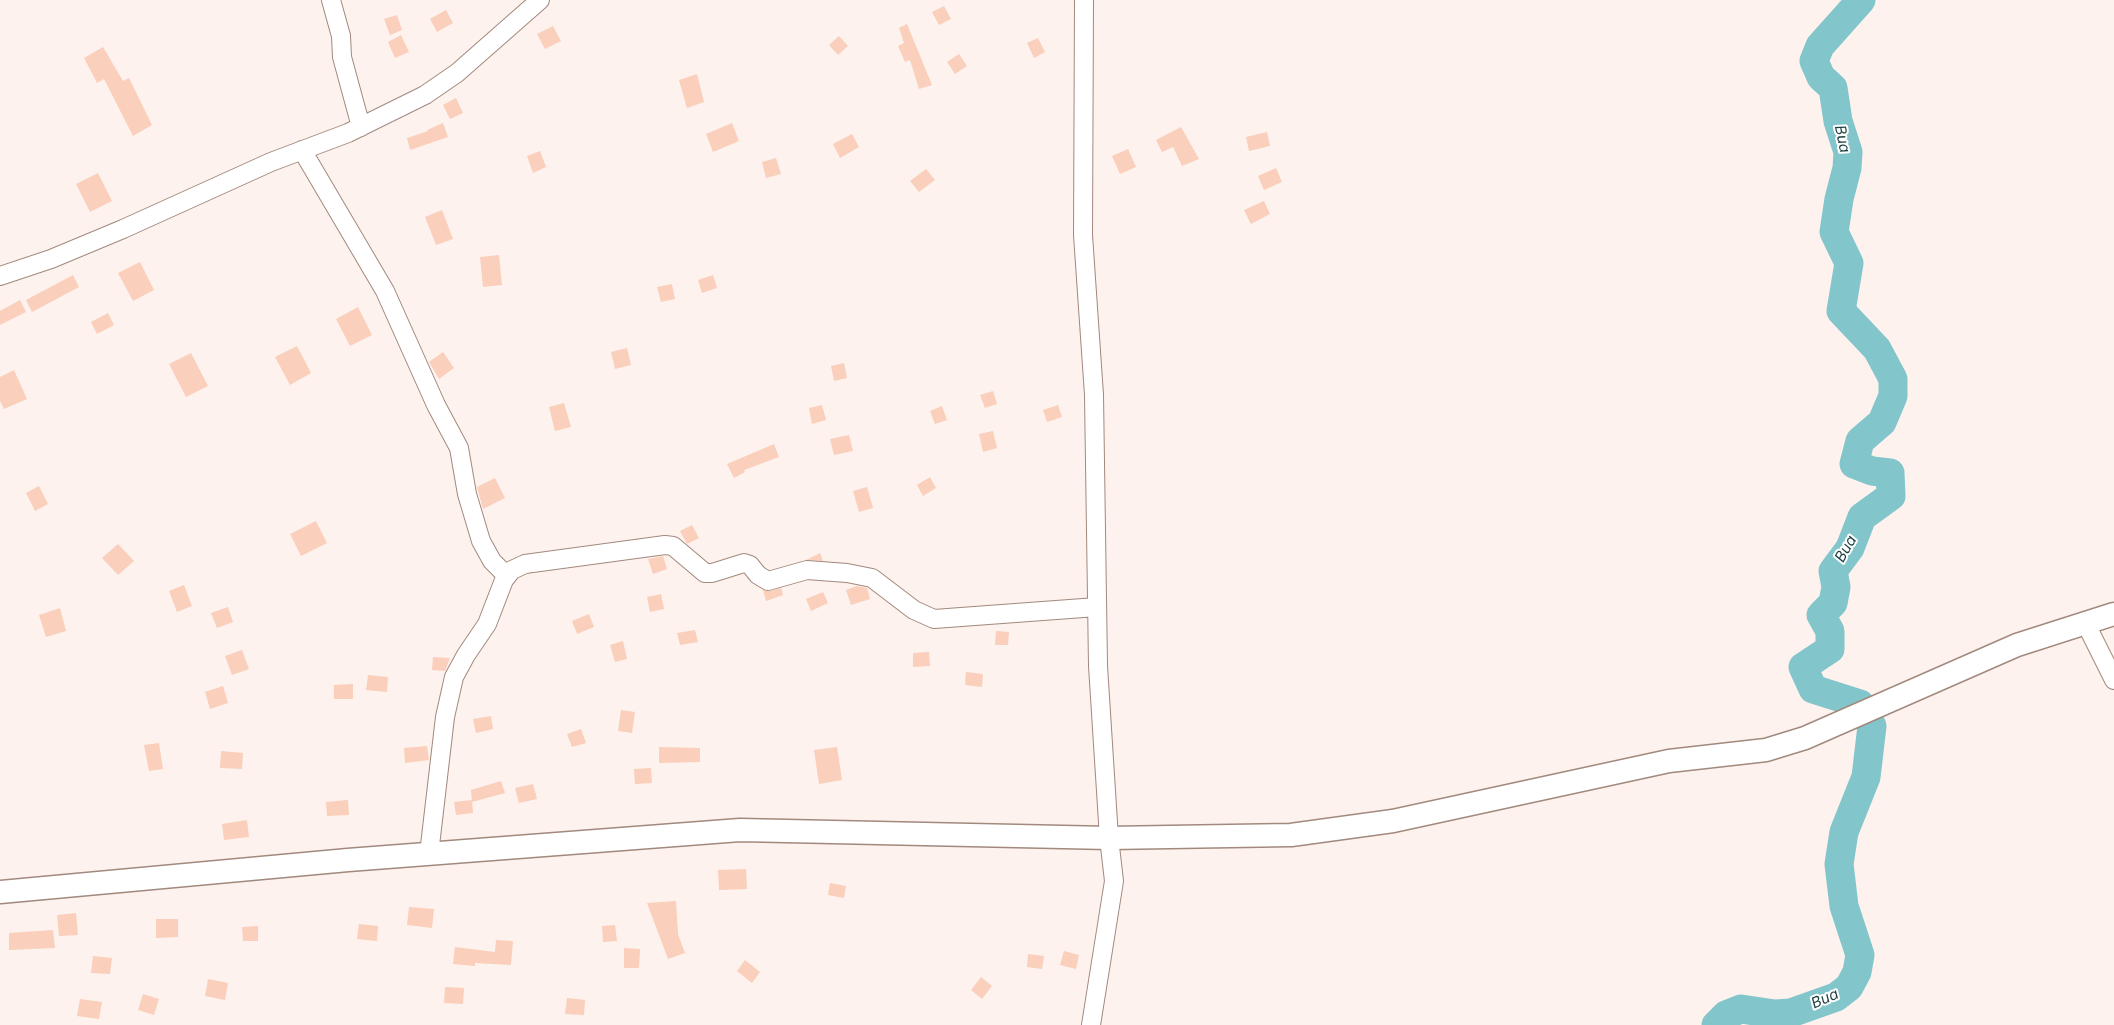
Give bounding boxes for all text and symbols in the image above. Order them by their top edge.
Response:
water label: Bua [1830,123,1854,155]
water label: Bua [1831,532,1861,566]
water label: Bua [1809,985,1841,1013]

